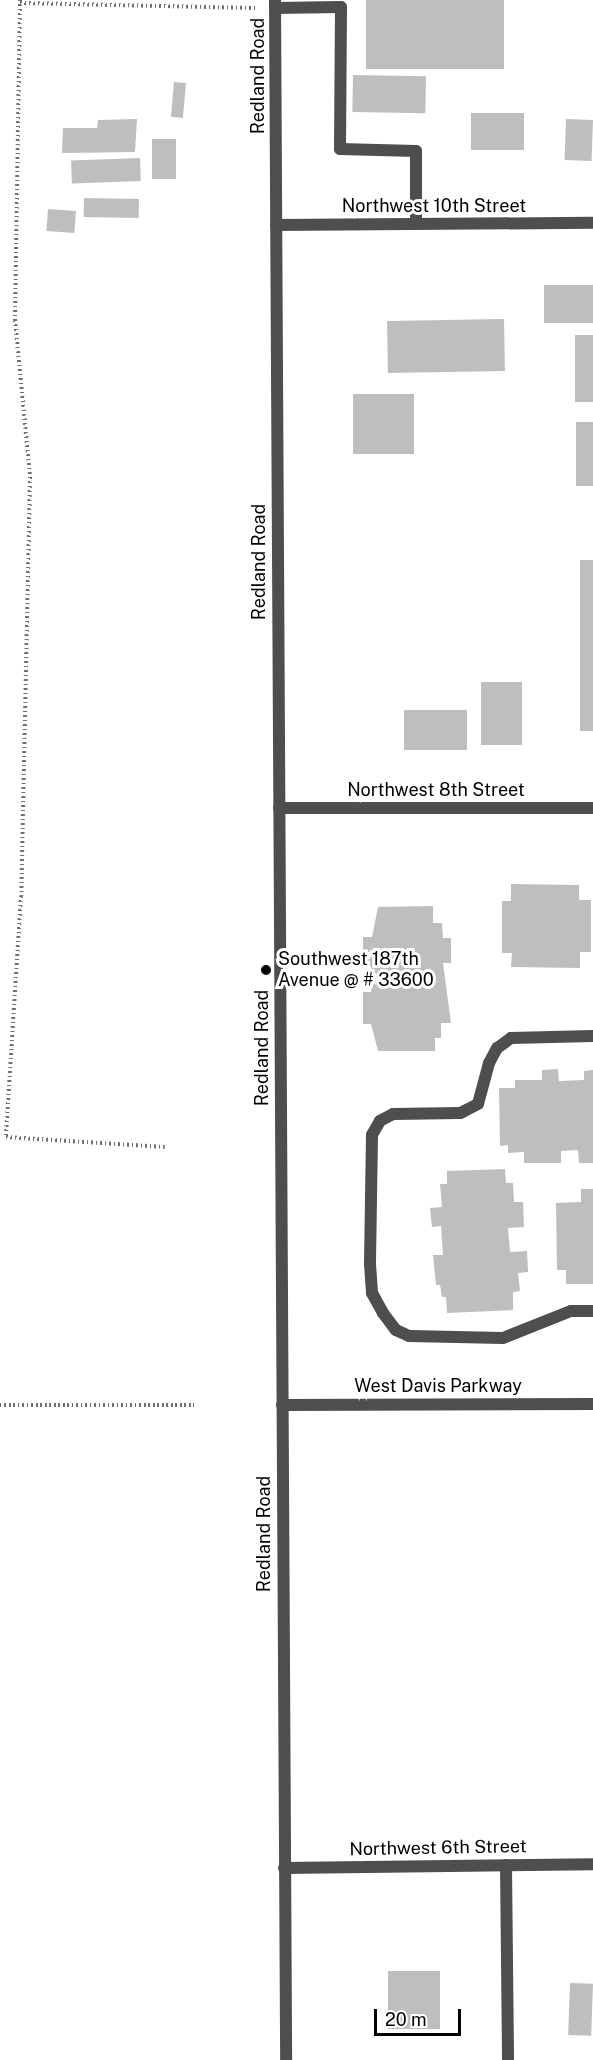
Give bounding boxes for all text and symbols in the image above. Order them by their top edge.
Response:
street label: Redland Road [247,18,269,134]
street label: Northwest 10th Street [342,195,526,217]
street label: Redland Road [248,504,270,620]
street label: Northwest 8th Street [347,779,525,801]
place label: Southwest 187th Avenue @ # 33600 [278,949,434,992]
marker: Southwest 187th Avenue @ # 33600 [259,963,273,977]
street label: Redland Road [251,990,273,1106]
street label: West Davis Parkway [354,1375,522,1397]
street label: Redland Road [253,1476,275,1592]
street label: Northwest 6th Street [349,1836,527,1860]
scale bar [377,1997,464,2035]
text: 20 m [385,2009,427,2030]

